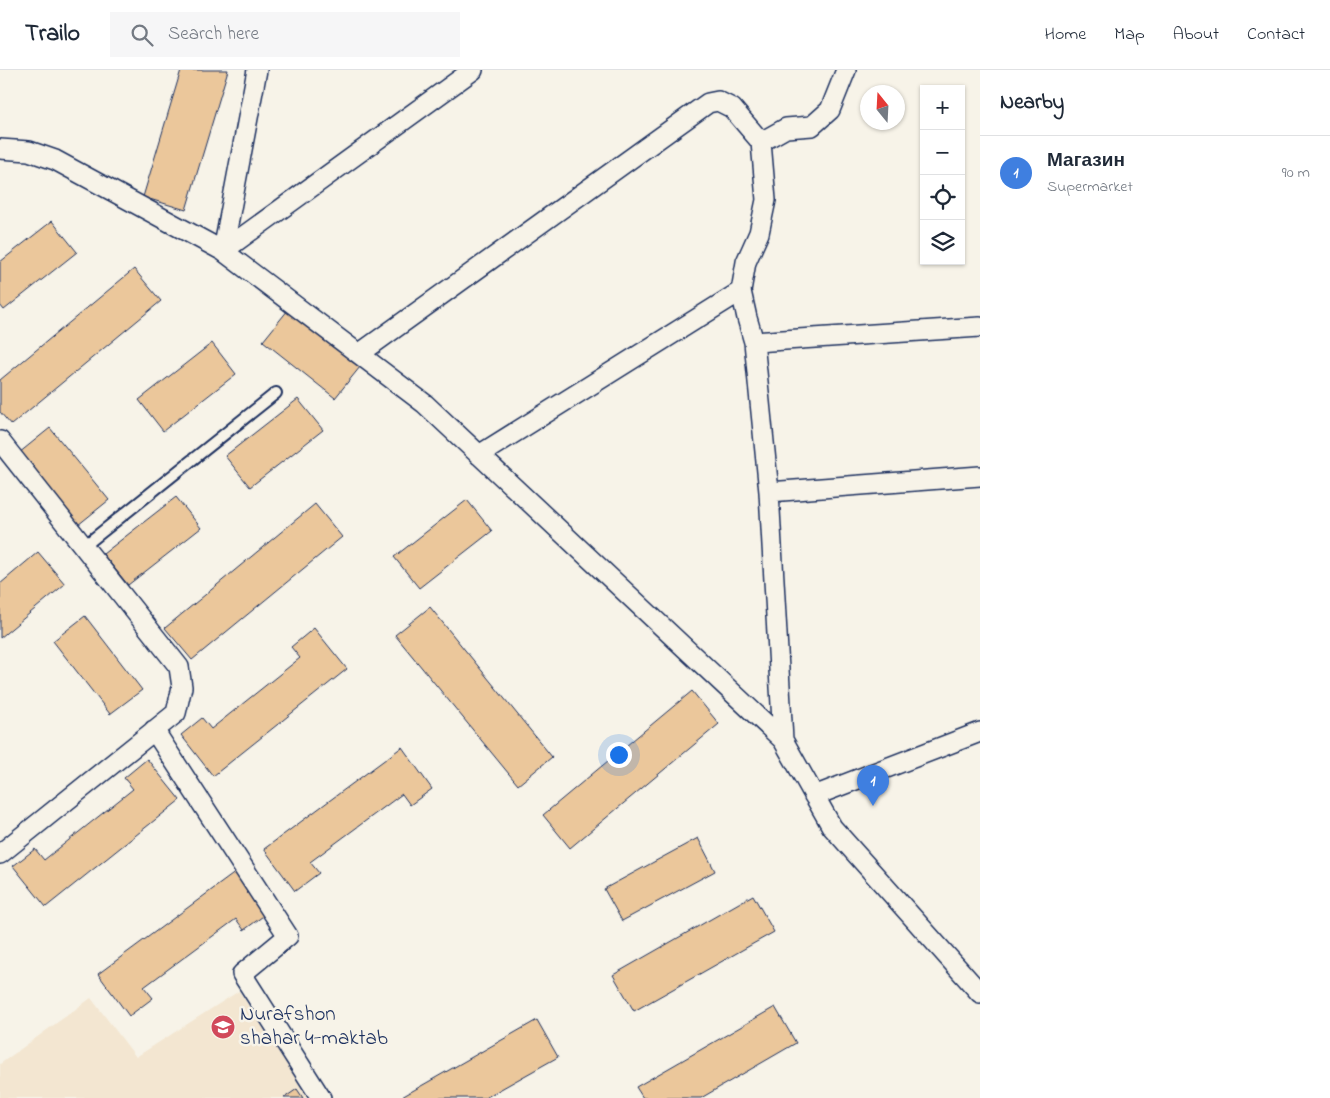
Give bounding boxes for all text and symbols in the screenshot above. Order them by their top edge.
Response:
search box [110,12,460,57]
text: Trailo [25,17,80,52]
icon: search [128,21,156,49]
text: Search here [168,21,259,48]
text: Home [1045,22,1086,48]
text: Map [1114,22,1145,48]
text: About [1173,22,1219,48]
text: Contact [1247,22,1305,48]
north arrow [860,85,905,130]
map controls [920,85,965,265]
button: + [920,85,965,130]
text: Nearby [1000,88,1064,118]
button: − [920,130,965,175]
text: Магазин [1047,148,1125,175]
text: 1 [1013,161,1019,185]
text: 90 m [1282,161,1310,185]
button: locate [920,175,965,220]
text: Supermarket [1047,175,1133,199]
button: layers [920,220,965,265]
your location [606,742,632,768]
pin: 1 [857,765,889,806]
place label: Nurafshon shahar 4-maktab [240,1000,388,1054]
school or university icon: Nurafshon shahar 4-maktab [210,1014,236,1040]

